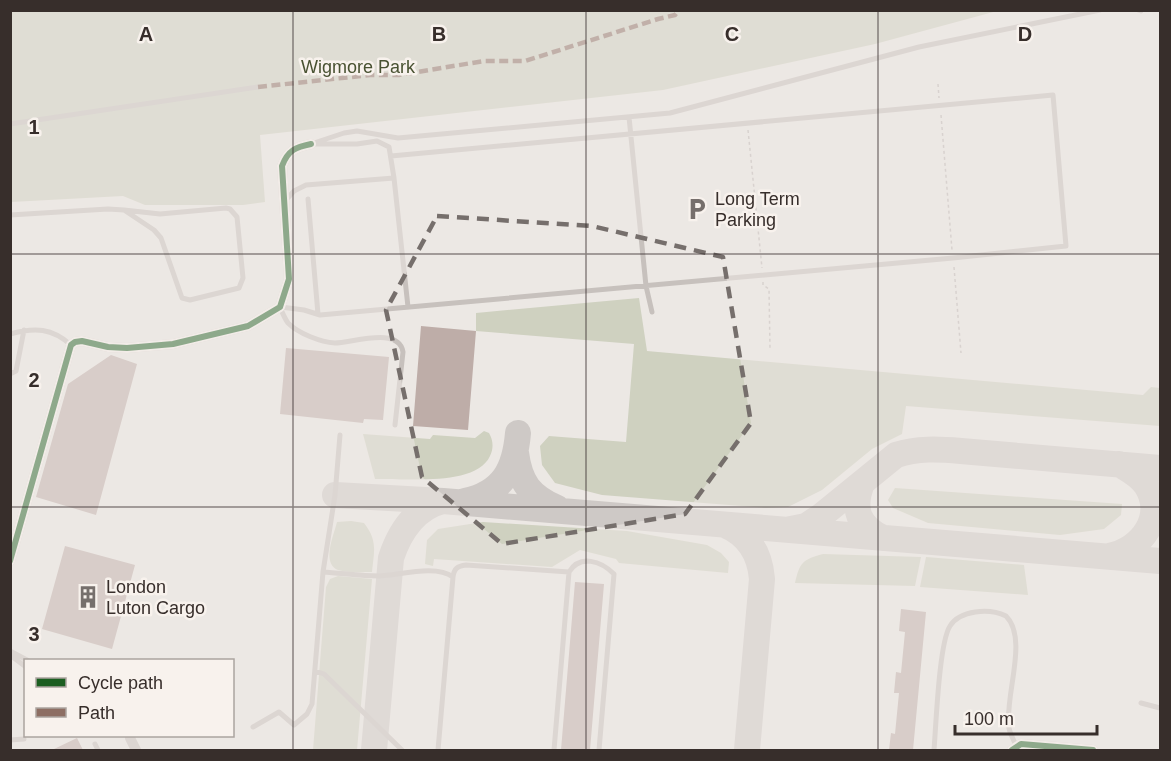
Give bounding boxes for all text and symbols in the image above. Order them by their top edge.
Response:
text: A [139,23,153,45]
text: B [432,23,446,45]
text: C [725,23,739,45]
text: D [1018,23,1032,45]
park label: Wigmore Park [301,57,416,77]
text: 1 [28,116,40,138]
place label: Long Term Parking [715,189,800,230]
parking icon: Long Term Parking [684,196,710,222]
text: 2 [28,369,40,391]
place label: London Luton Cargo [106,577,205,618]
building icon: London Luton Cargo [75,584,101,610]
text: 3 [28,623,40,645]
legend [24,659,234,737]
text: Cycle path [78,673,163,693]
scale bar [955,698,1098,736]
text: Path [78,703,115,723]
text: 100 m [964,709,1014,729]

